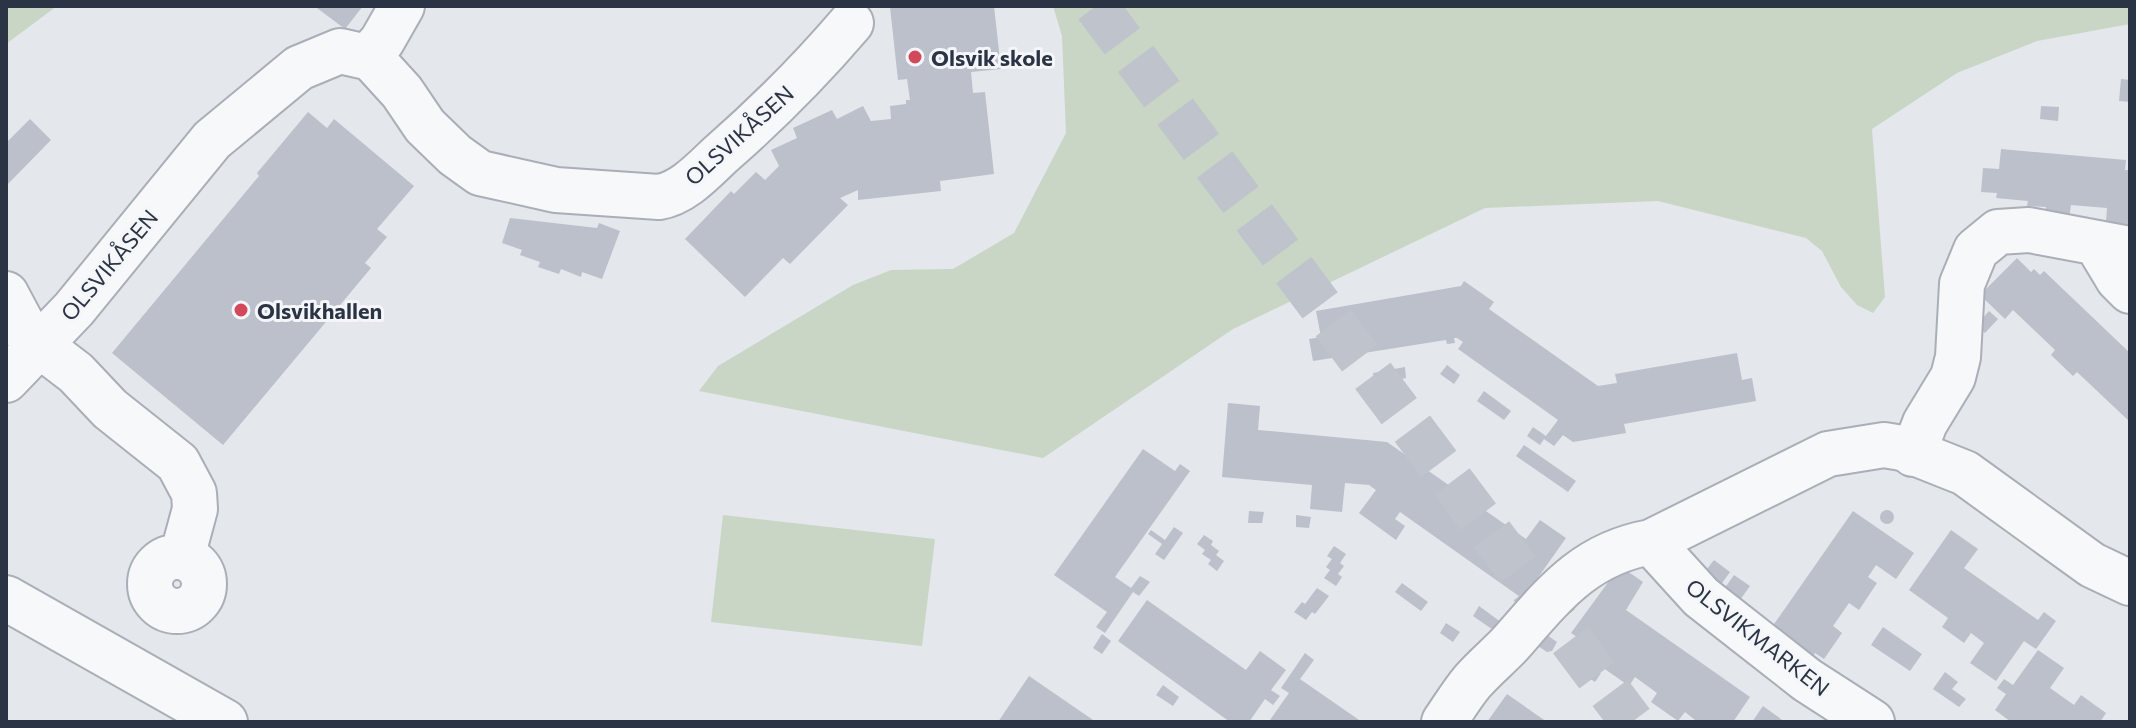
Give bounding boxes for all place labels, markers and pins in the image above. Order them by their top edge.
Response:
place label: Olsvik skole [931,44,1053,71]
marker: Olsvik skole [906,48,924,66]
place label: Olsvikhallen [257,297,382,324]
marker: Olsvikhallen [232,301,250,319]

